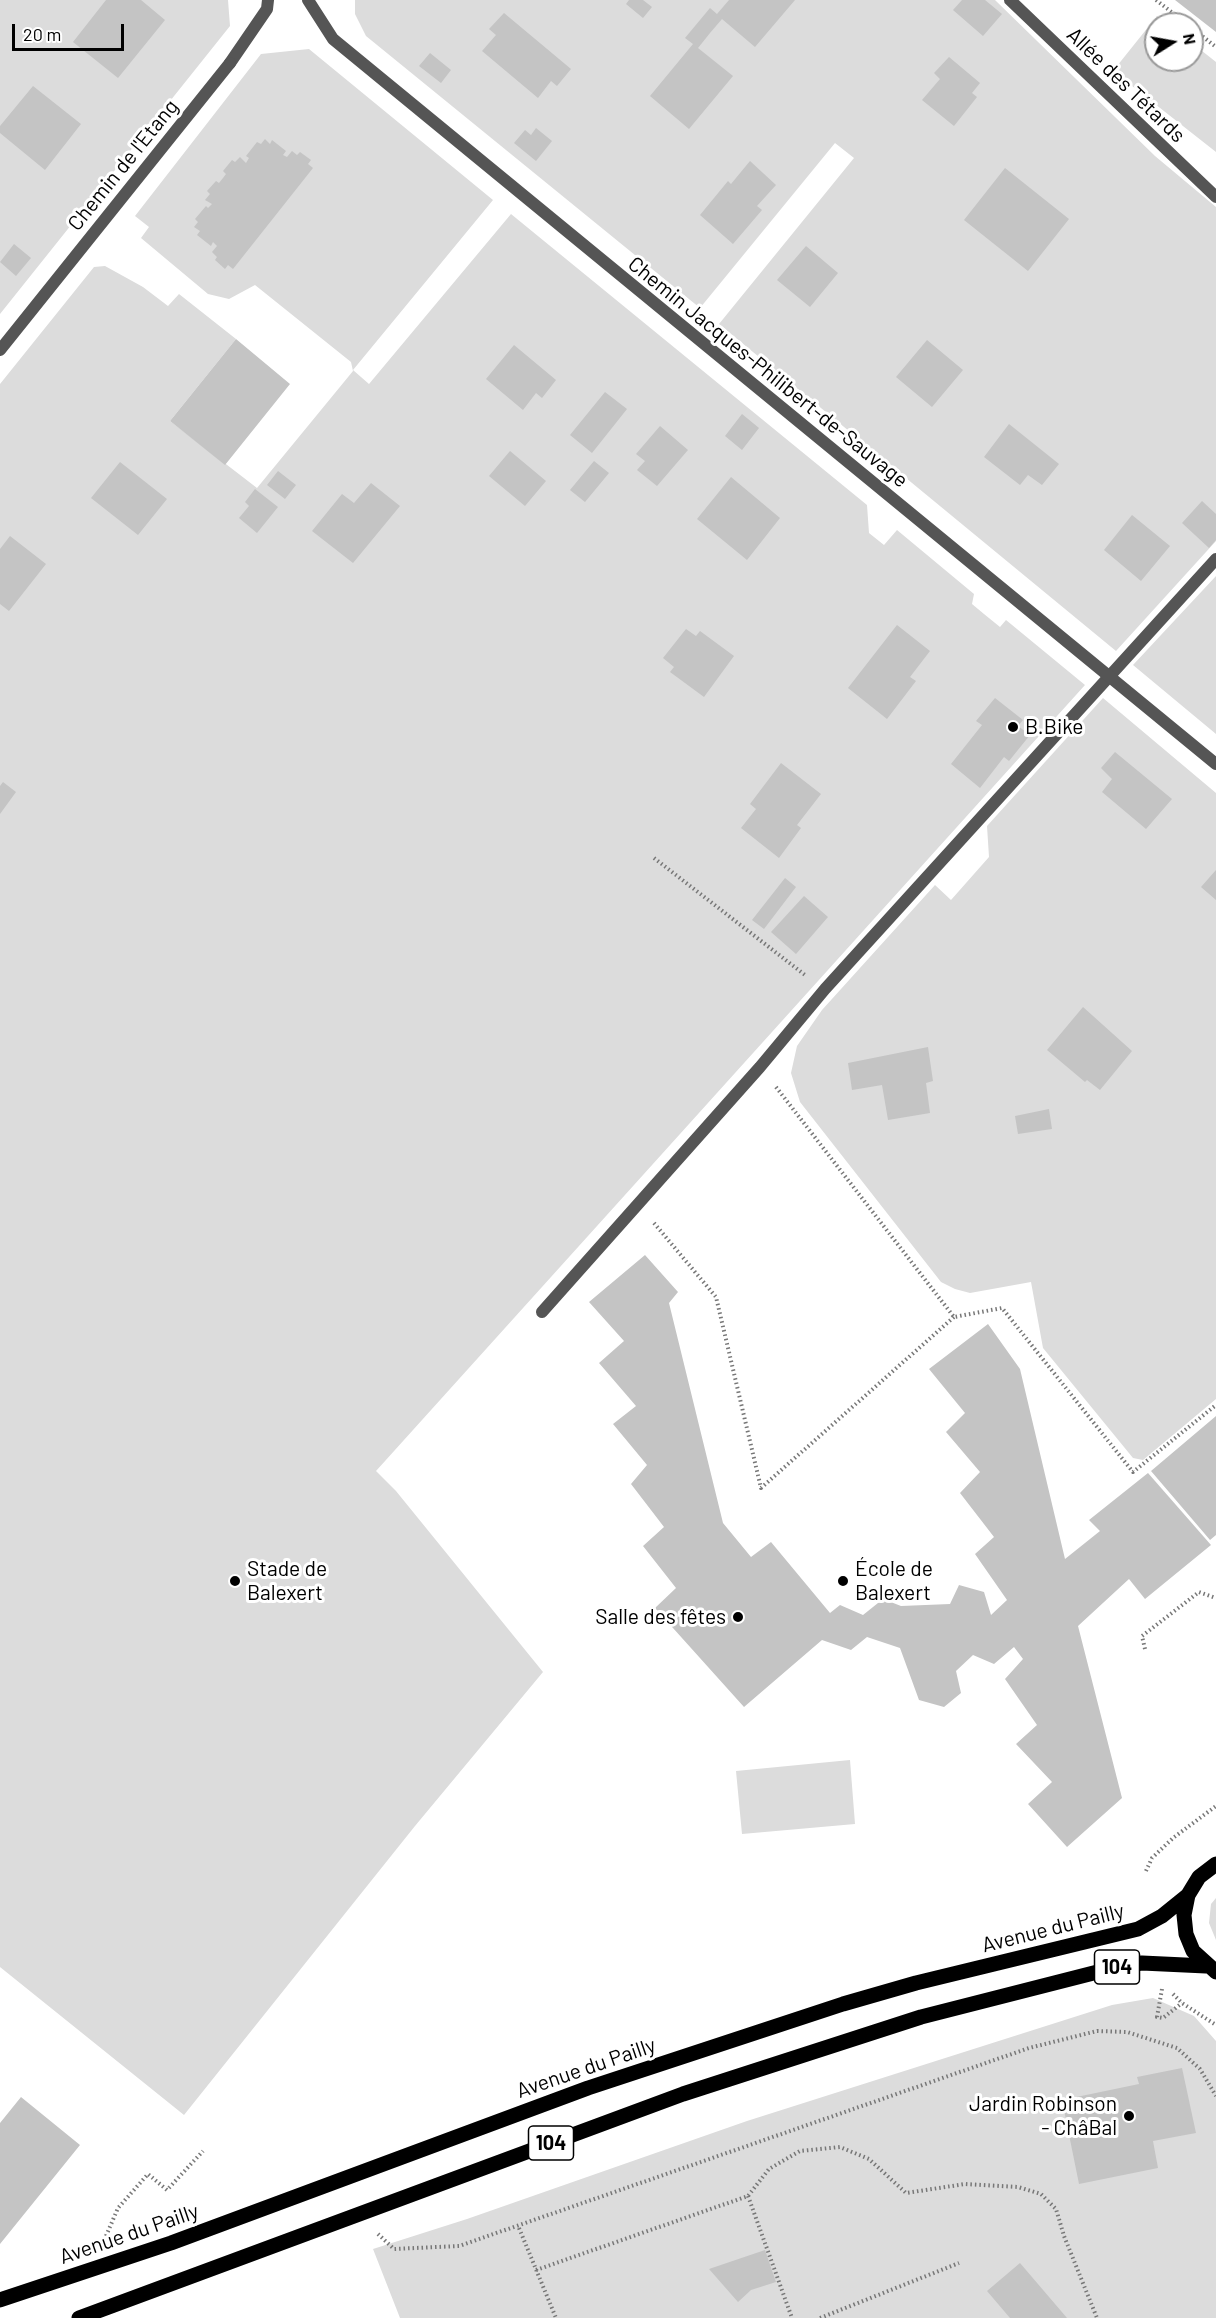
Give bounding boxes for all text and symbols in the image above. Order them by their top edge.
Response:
scale bar [15,12,128,50]
north arrow [1144,12,1204,72]
street label: Allée des Tétards [1062,22,1190,148]
text: 20 m [23,23,61,45]
text: N [1180,32,1201,46]
street label: Chemin de l'Etang [62,94,184,236]
street label: Chemin Jacques-Philibert-de-Sauvage [623,251,913,493]
place label: B.Bike [1025,714,1084,740]
marker: B.Bike [1006,720,1020,734]
place label: Stade de Balexert [247,1556,327,1606]
place label: École de Balexert [855,1556,933,1606]
marker: Stade de Balexert [228,1574,242,1588]
marker: École de Balexert [836,1574,850,1588]
place label: Salle des fêtes [595,1604,726,1630]
marker: Salle des fêtes [731,1610,745,1624]
street label: Avenue du Pailly [979,1898,1127,1958]
road number: 104 [1094,1950,1140,1984]
street label: Avenue du Pailly [513,2032,659,2104]
place label: Jardin Robinson - ChâBal [969,2091,1117,2141]
marker: Jardin Robinson - ChâBal [1122,2109,1136,2123]
road number: 104 [528,2126,574,2160]
street label: Avenue du Pailly [56,2198,202,2270]

